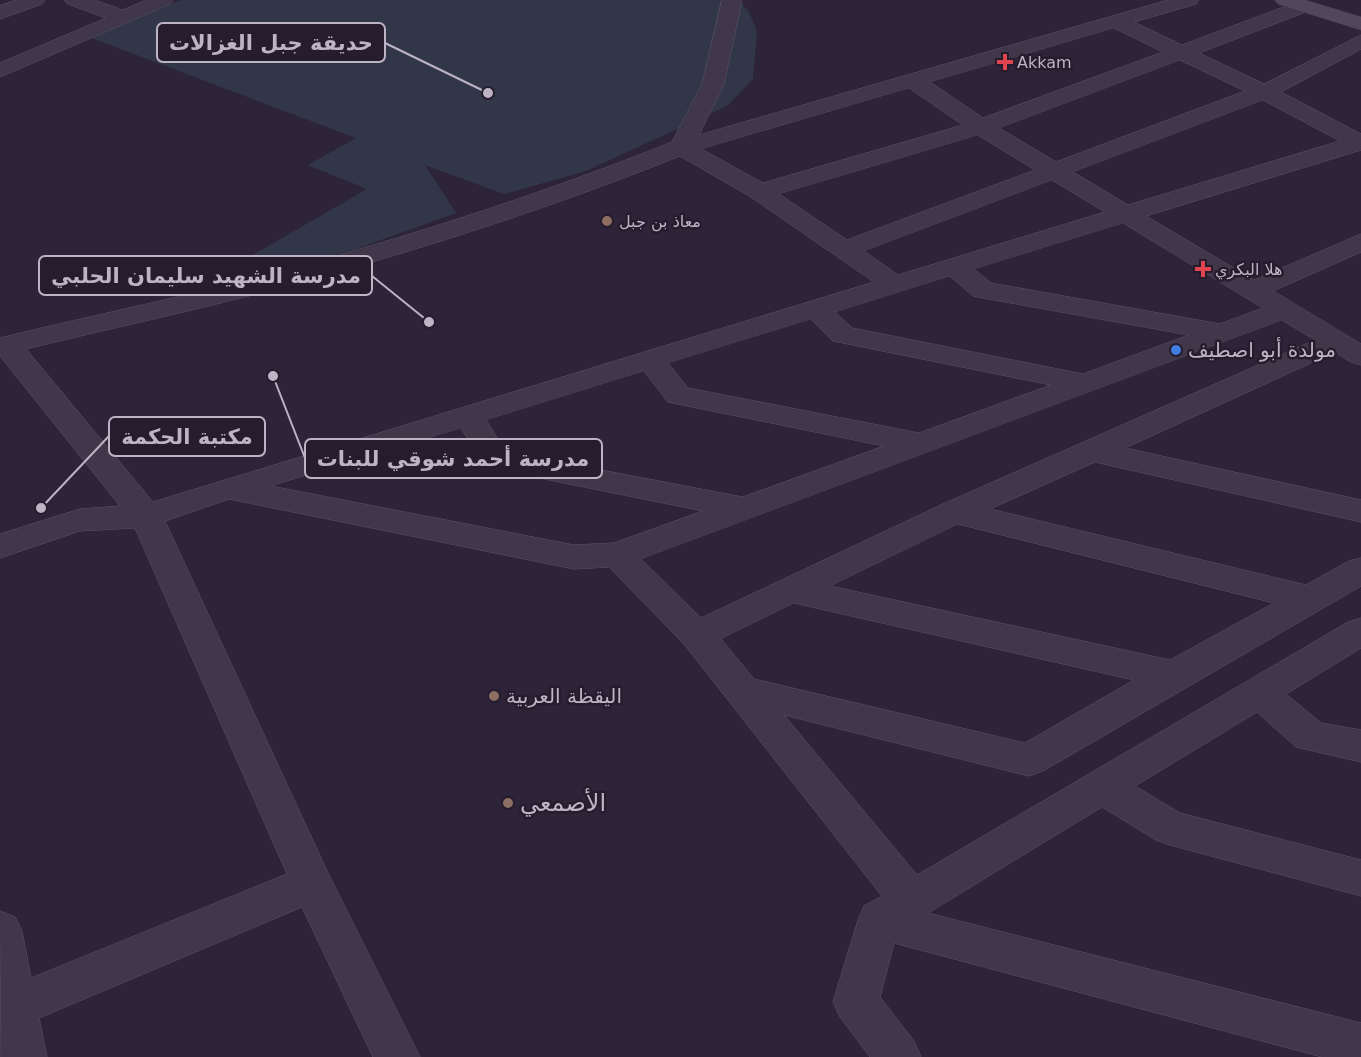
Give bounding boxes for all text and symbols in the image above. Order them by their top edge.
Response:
callout: حديقة جبل الغزالات [157,23,385,62]
text: حديقة جبل الغزالات [169,31,373,55]
place label: Akkam [1017,53,1072,72]
marker: Akkam [998,55,1012,69]
place label: معاذ بن جبل [619,212,701,232]
marker: معاذ بن جبل [600,214,614,228]
callout: مدرسة الشهيد سليمان الحلبي [39,256,372,295]
place label: هلا البكري [1215,260,1282,280]
marker: هلا البكري [1196,262,1210,276]
text: مدرسة الشهيد سليمان الحلبي [51,264,361,288]
place label: مولدة أبو اصطيف [1188,337,1336,362]
marker: مولدة أبو اصطيف [1169,343,1183,357]
callout: مكتبة الحكمة [109,417,265,456]
text: مكتبة الحكمة [121,425,253,449]
callout: مدرسة أحمد شوقي للبنات [305,439,602,478]
text: مدرسة أحمد شوقي للبنات [317,444,589,471]
place label: اليقظة العربية [506,684,622,708]
marker: اليقظة العربية [487,689,501,703]
place label: الأصمعي [520,788,606,817]
marker: الأصمعي [501,796,515,810]

